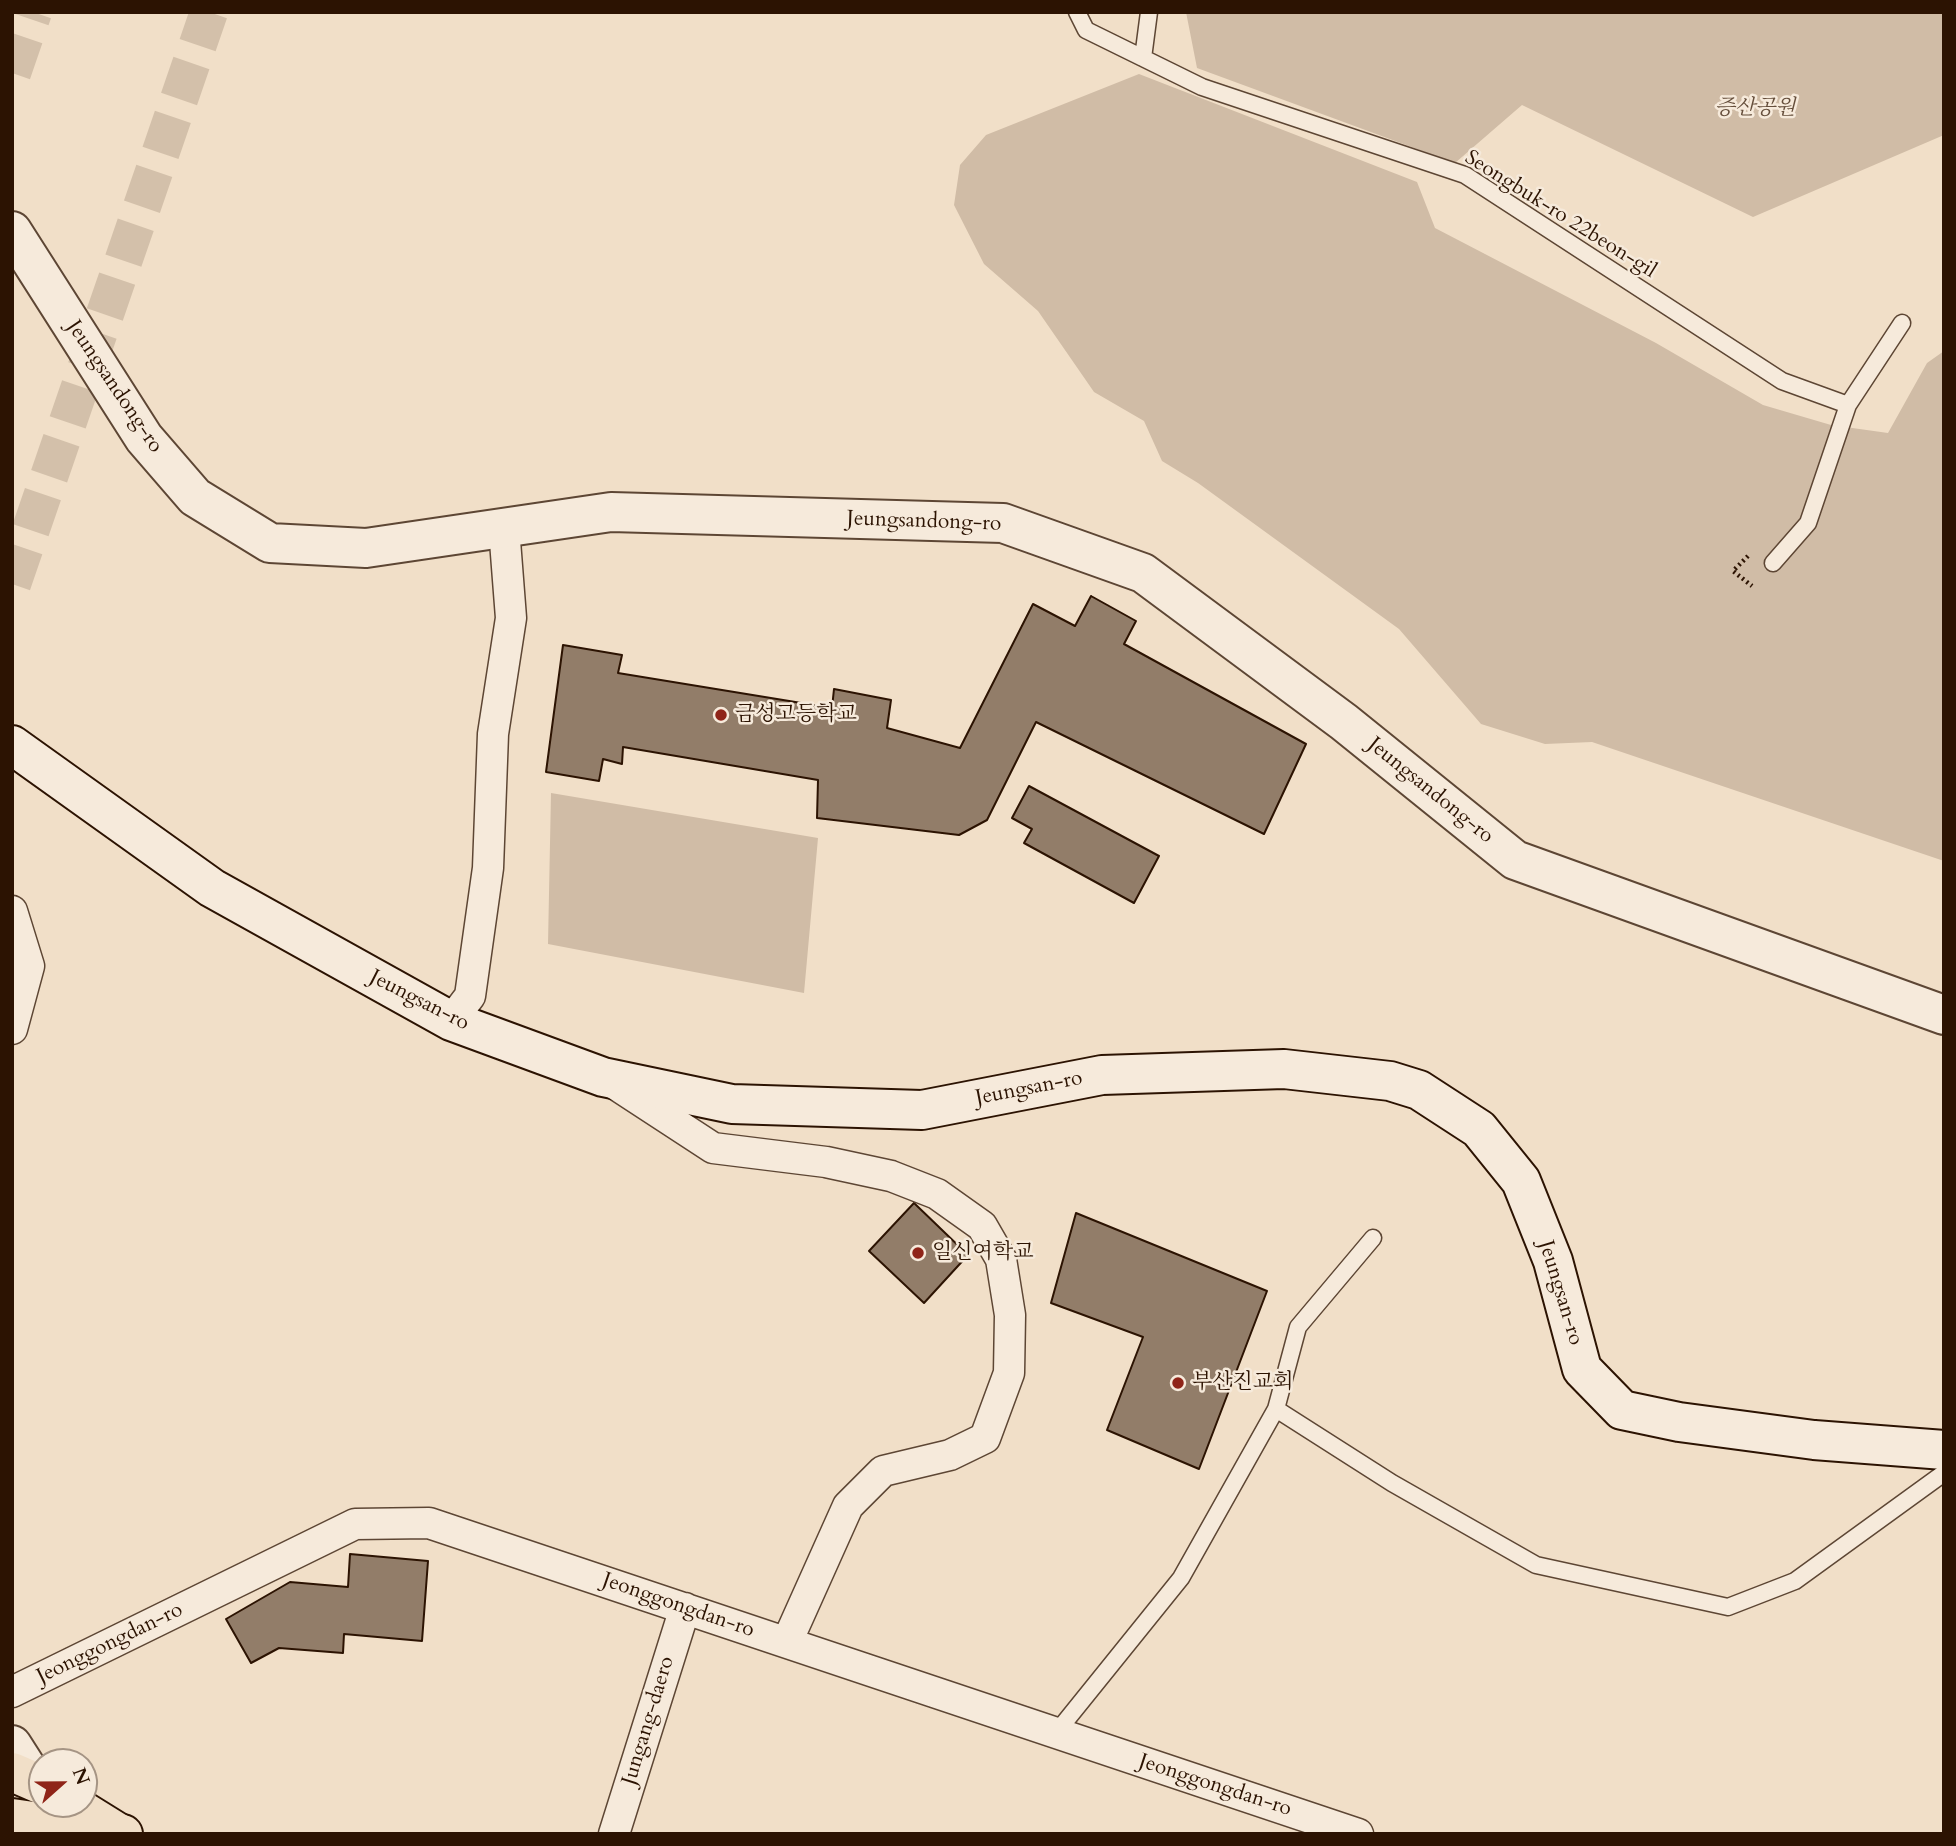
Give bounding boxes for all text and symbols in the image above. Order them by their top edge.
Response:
park label: 증산공원 [1714,96,1796,122]
street label: Seongbuk-ro 22beon-gil [1460,146,1660,284]
street label: Jeungsandong-ro [60,316,168,458]
street label: Jeungsandong-ro [846,507,1002,537]
place label: 금성고등학교 [735,702,857,728]
marker: 금성고등학교 [713,707,729,723]
street label: Jeungsandong-ro [1362,733,1498,849]
street label: Jeungsan-ro [365,965,473,1037]
street label: Jeungsan-ro [973,1066,1085,1112]
street label: Jeungsan-ro [1532,1238,1588,1348]
place label: 일신여학교 [932,1240,1033,1266]
marker: 일신여학교 [910,1245,926,1261]
place label: 부산진교회 [1192,1370,1293,1396]
marker: 부산진교회 [1170,1375,1186,1391]
street label: Jeonggongdan-ro [599,1568,757,1644]
street label: Jeonggongdan-ro [33,1598,187,1690]
street label: Jungang-daero [617,1654,681,1788]
north arrow [28,1748,98,1818]
street label: Jeonggongdan-ro [1135,1749,1295,1823]
text: N [66,1764,96,1789]

